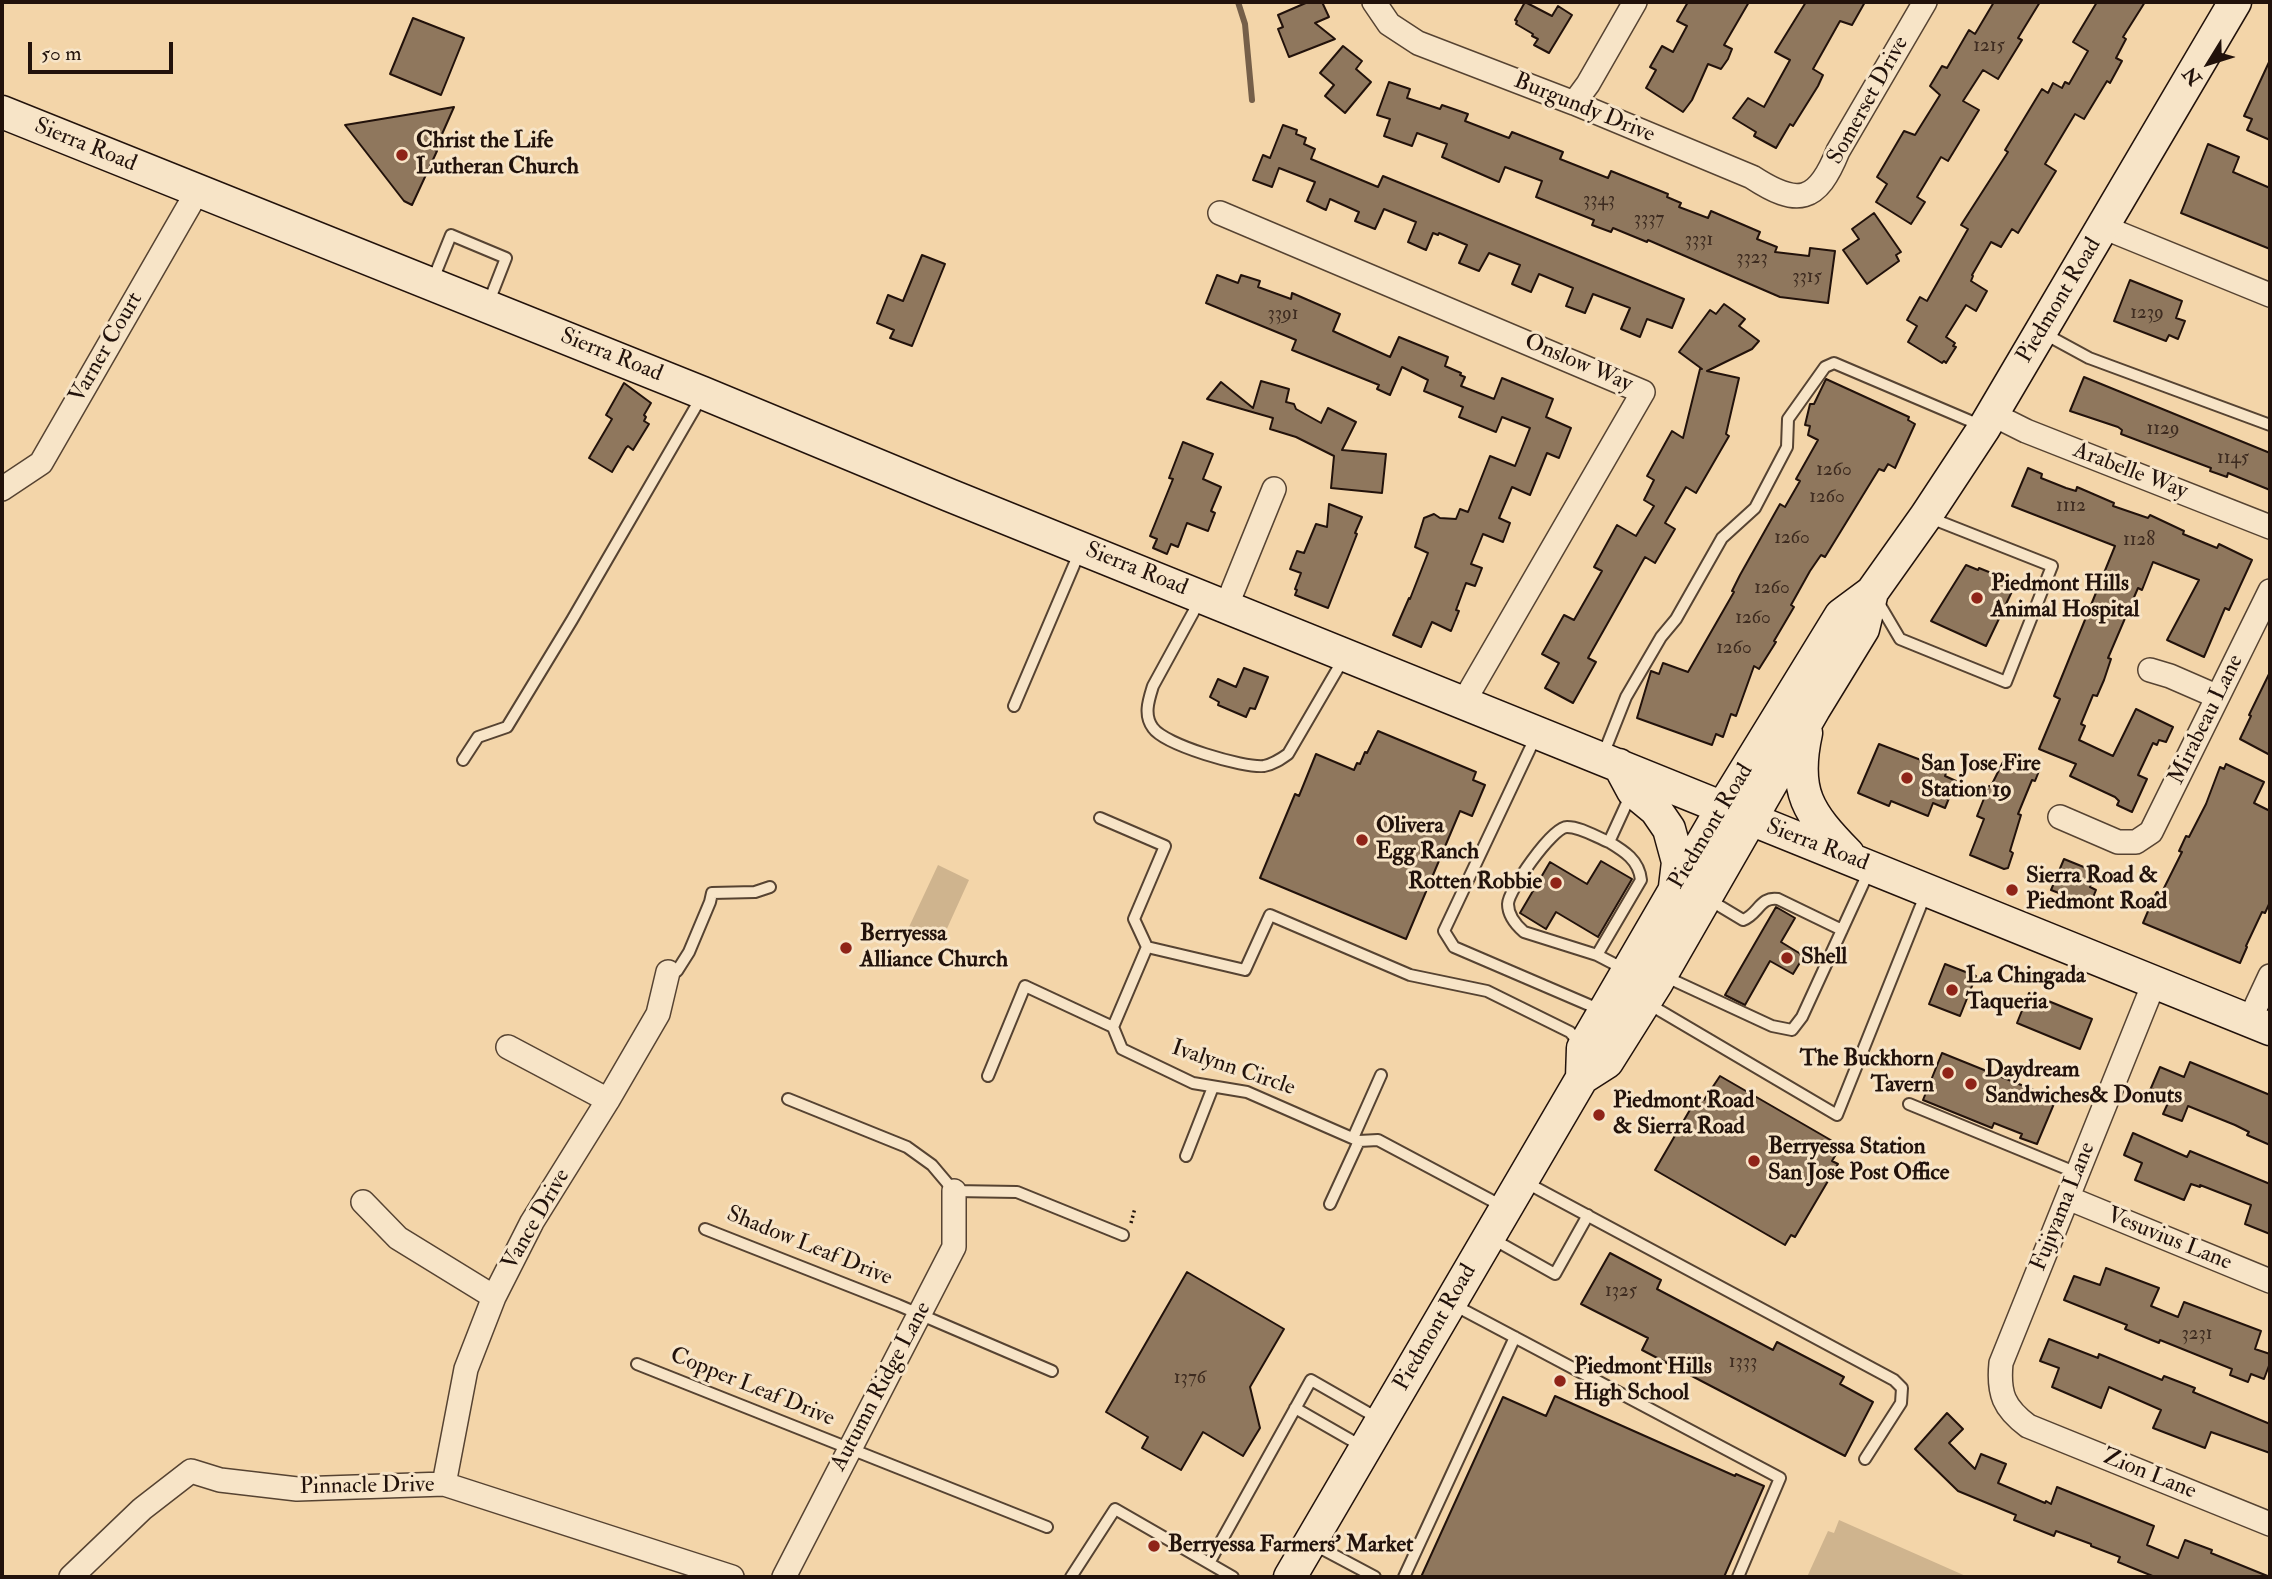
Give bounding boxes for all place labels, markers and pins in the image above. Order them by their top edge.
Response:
place label: Christ the Life Lutheran Church [416,128,579,182]
marker: Christ the Life Lutheran Church [394,147,410,163]
place label: Piedmont Hills Animal Hospital [1991,571,2139,625]
marker: Piedmont Hills Animal Hospital [1969,590,1985,606]
place label: San Jose Fire Station 19 [1921,751,2041,805]
marker: San Jose Fire Station 19 [1899,770,1915,786]
place label: Olivera Egg Ranch [1376,813,1479,867]
marker: Olivera Egg Ranch [1354,832,1370,848]
place label: Sierra Road & Piedmont Road [2026,863,2167,917]
place label: Rotten Robbie [1408,869,1542,897]
marker: Rotten Robbie [1548,875,1564,891]
marker: Sierra Road & Piedmont Road [2004,882,2020,898]
place label: Berryessa Alliance Church [860,921,1008,975]
marker: Berryessa Alliance Church [838,940,854,956]
place label: Shell [1801,944,1847,972]
marker: Shell [1779,950,1795,966]
place label: La Chingada Taqueria [1966,963,2085,1017]
marker: La Chingada Taqueria [1944,982,1960,998]
place label: The Buckhorn Tavern [1800,1046,1934,1100]
place label: Daydream Sandwiches& Donuts [1985,1057,2182,1111]
marker: The Buckhorn Tavern [1940,1065,1956,1081]
marker: Daydream Sandwiches& Donuts [1963,1076,1979,1092]
place label: Piedmont Road & Sierra Road [1613,1088,1754,1142]
marker: Piedmont Road & Sierra Road [1591,1107,1607,1123]
place label: Berryessa Station San Jose Post Office [1768,1134,1949,1188]
marker: Berryessa Station San Jose Post Office [1746,1153,1762,1169]
place label: Piedmont Hills High School [1574,1354,1712,1408]
marker: Piedmont Hills High School [1552,1373,1568,1389]
place label: Berryessa Farmers' Market [1168,1532,1414,1560]
marker: Berryessa Farmers' Market [1146,1538,1162,1554]

